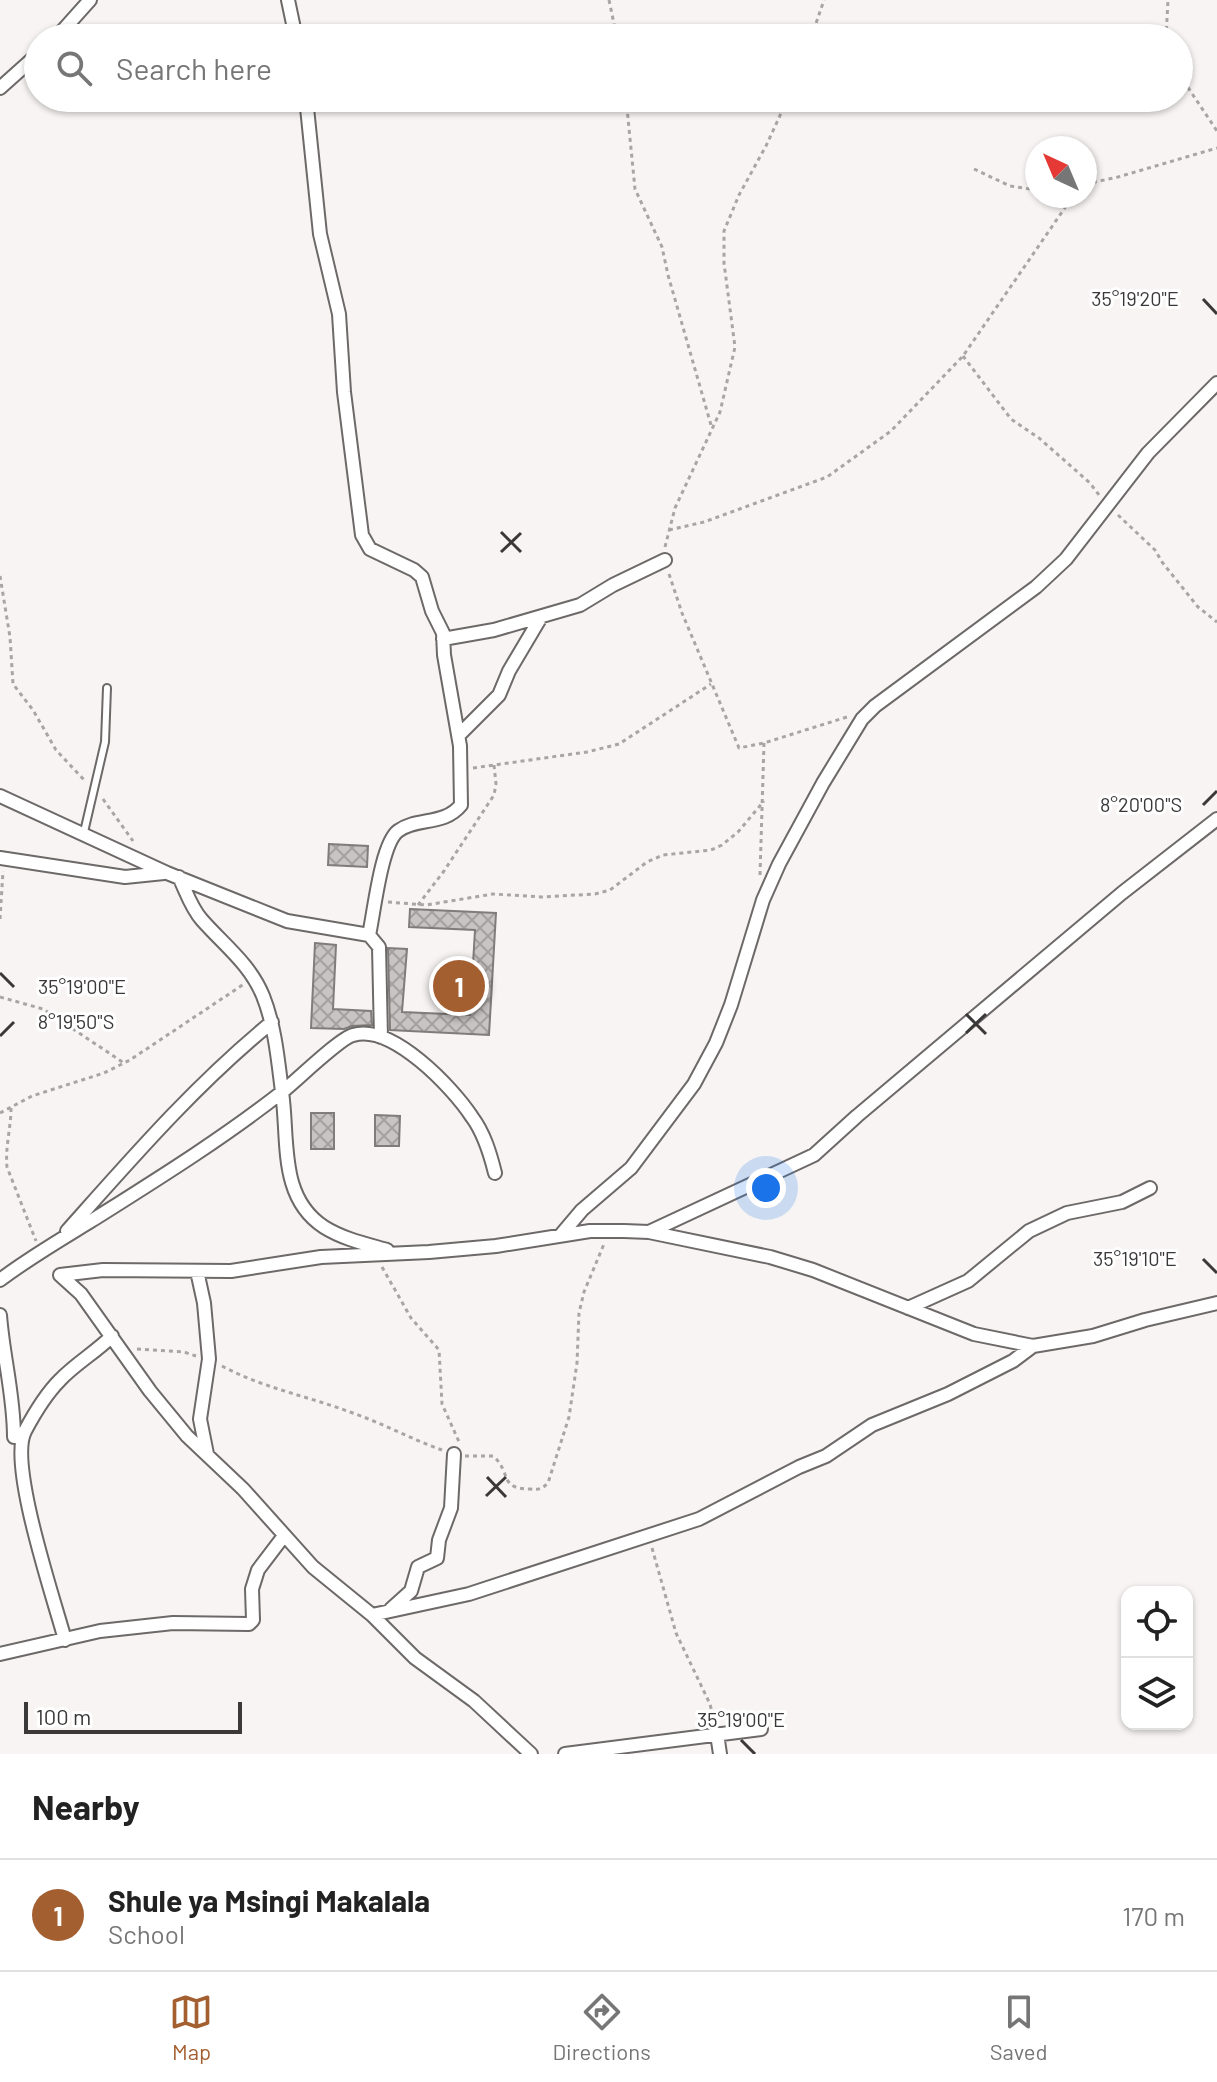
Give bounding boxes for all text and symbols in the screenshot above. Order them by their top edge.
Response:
search box [24,24,1193,112]
icon: search [52,46,96,90]
text: Search here [116,50,272,86]
north arrow [1025,136,1097,208]
text: 35°19'20"E [1091,286,1179,310]
text: 8°20'00"S [1100,792,1182,816]
pin: 1 [433,956,485,1016]
text: 35°19'00"E [38,974,126,998]
text: 8°19'50"S [38,1009,114,1033]
your location [746,1168,786,1208]
text: 35°19'10"E [1093,1246,1177,1270]
map controls [1121,1586,1193,1730]
button: locate [1121,1586,1193,1658]
button: layers [1121,1658,1193,1730]
scale bar [24,1698,242,1734]
text: 100 m [36,1703,91,1729]
text: 35°19'00"E [697,1707,785,1731]
text: Nearby [32,1786,140,1827]
text: Shule ya Msingi Makalala [108,1882,430,1918]
text: 1 [53,1900,63,1931]
text: 170 m [1122,1900,1185,1931]
text: School [108,1918,185,1949]
tab: Map [169,1990,213,2064]
tab: Directions [552,1990,651,2064]
tab: Saved [990,1990,1047,2064]

